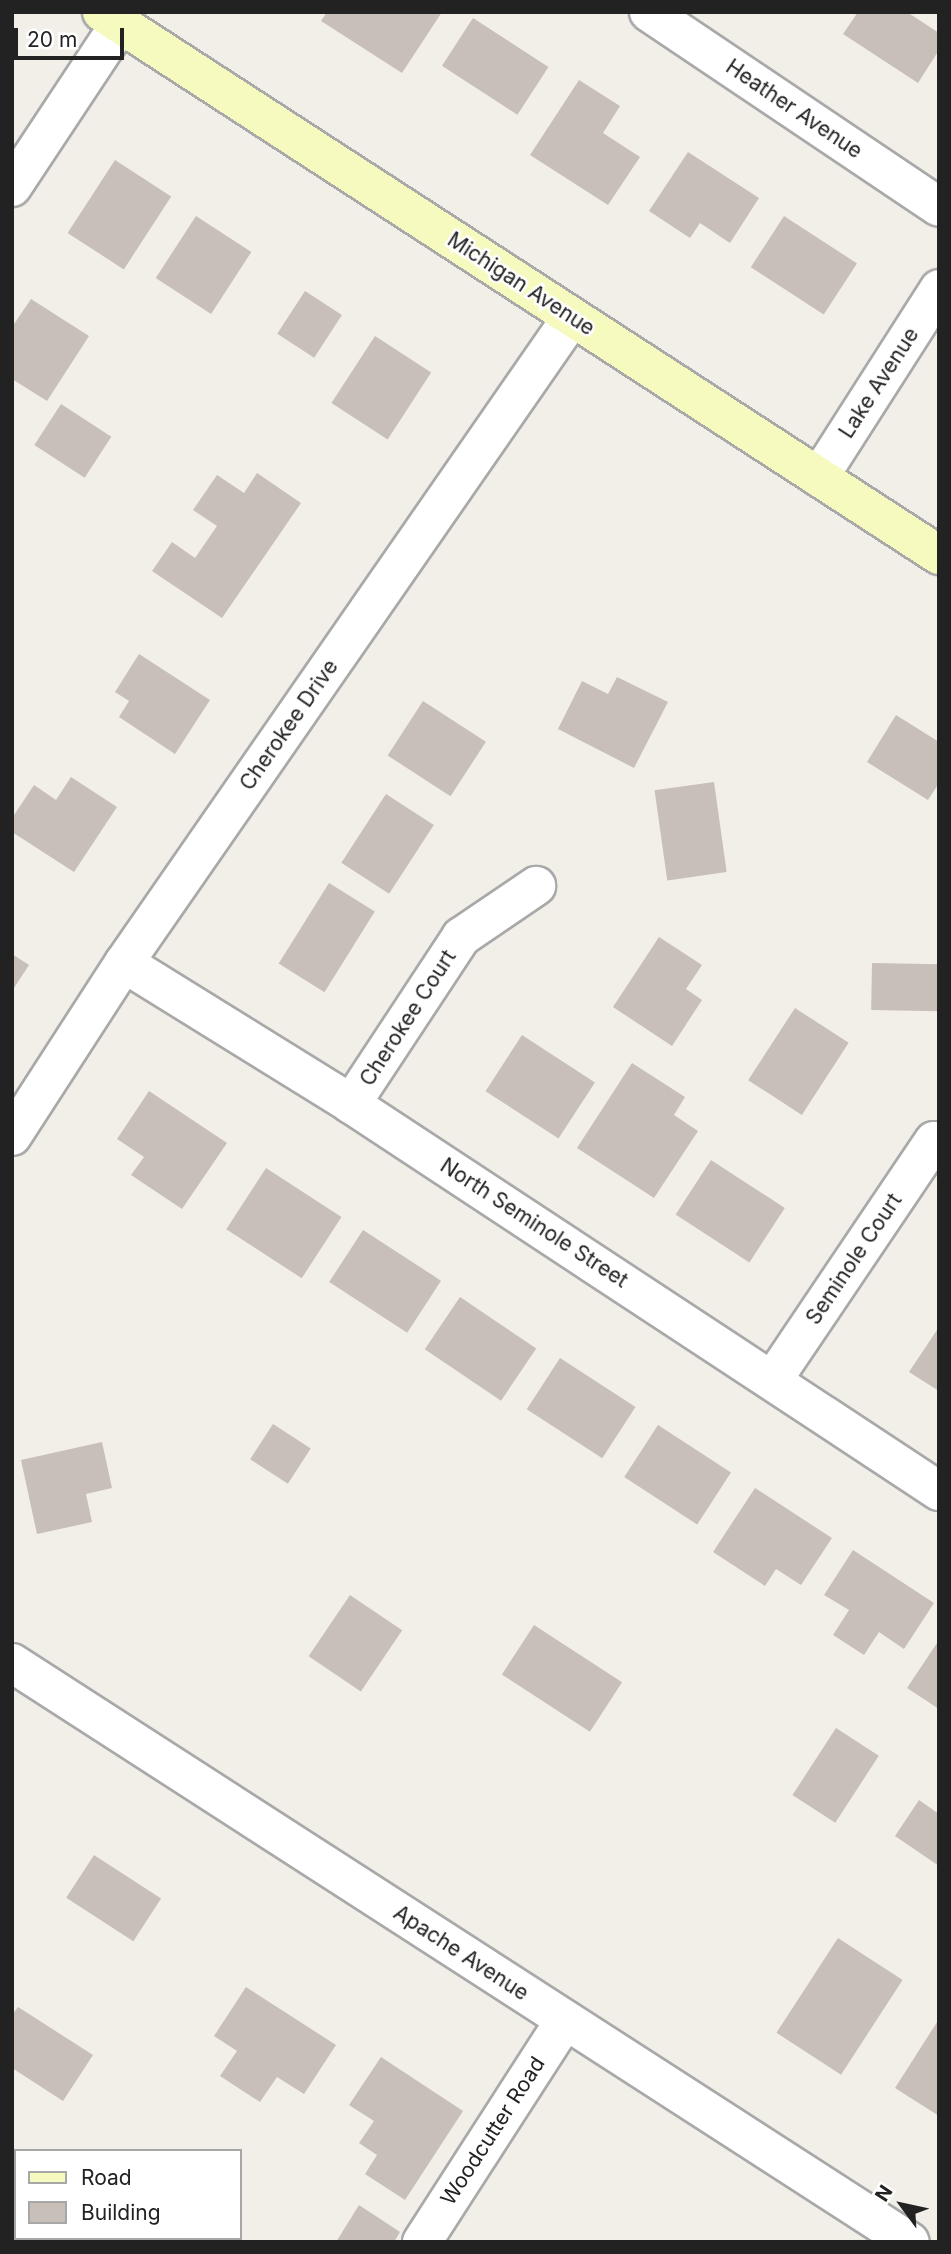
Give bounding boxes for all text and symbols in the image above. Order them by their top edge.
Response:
scale bar [18,14,128,58]
text: 20 m [27,27,77,52]
street label: Heather Avenue [721,54,867,164]
street label: Michigan Avenue [443,227,599,341]
street label: Lake Avenue [834,323,924,443]
street label: Cherokee Drive [235,655,343,795]
street label: Cherokee Court [355,945,461,1091]
street label: North Seminole Street [435,1153,633,1293]
street label: Seminole Court [801,1189,907,1329]
street label: Apache Avenue [389,1900,533,2006]
street label: Woodcutter Road [436,2052,550,2210]
legend [14,2149,242,2240]
text: Road [81,2165,132,2190]
north arrow [867,2170,937,2240]
text: N [870,2181,898,2206]
text: Building [81,2200,161,2225]

